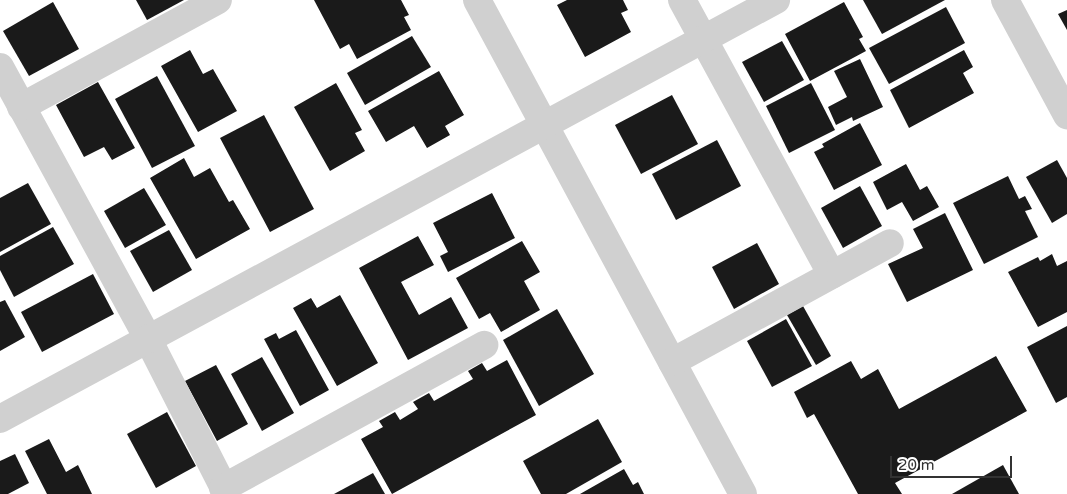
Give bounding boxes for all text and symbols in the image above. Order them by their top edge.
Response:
scale bar [892,446,1014,478]
text: 20 m [898,456,935,474]

